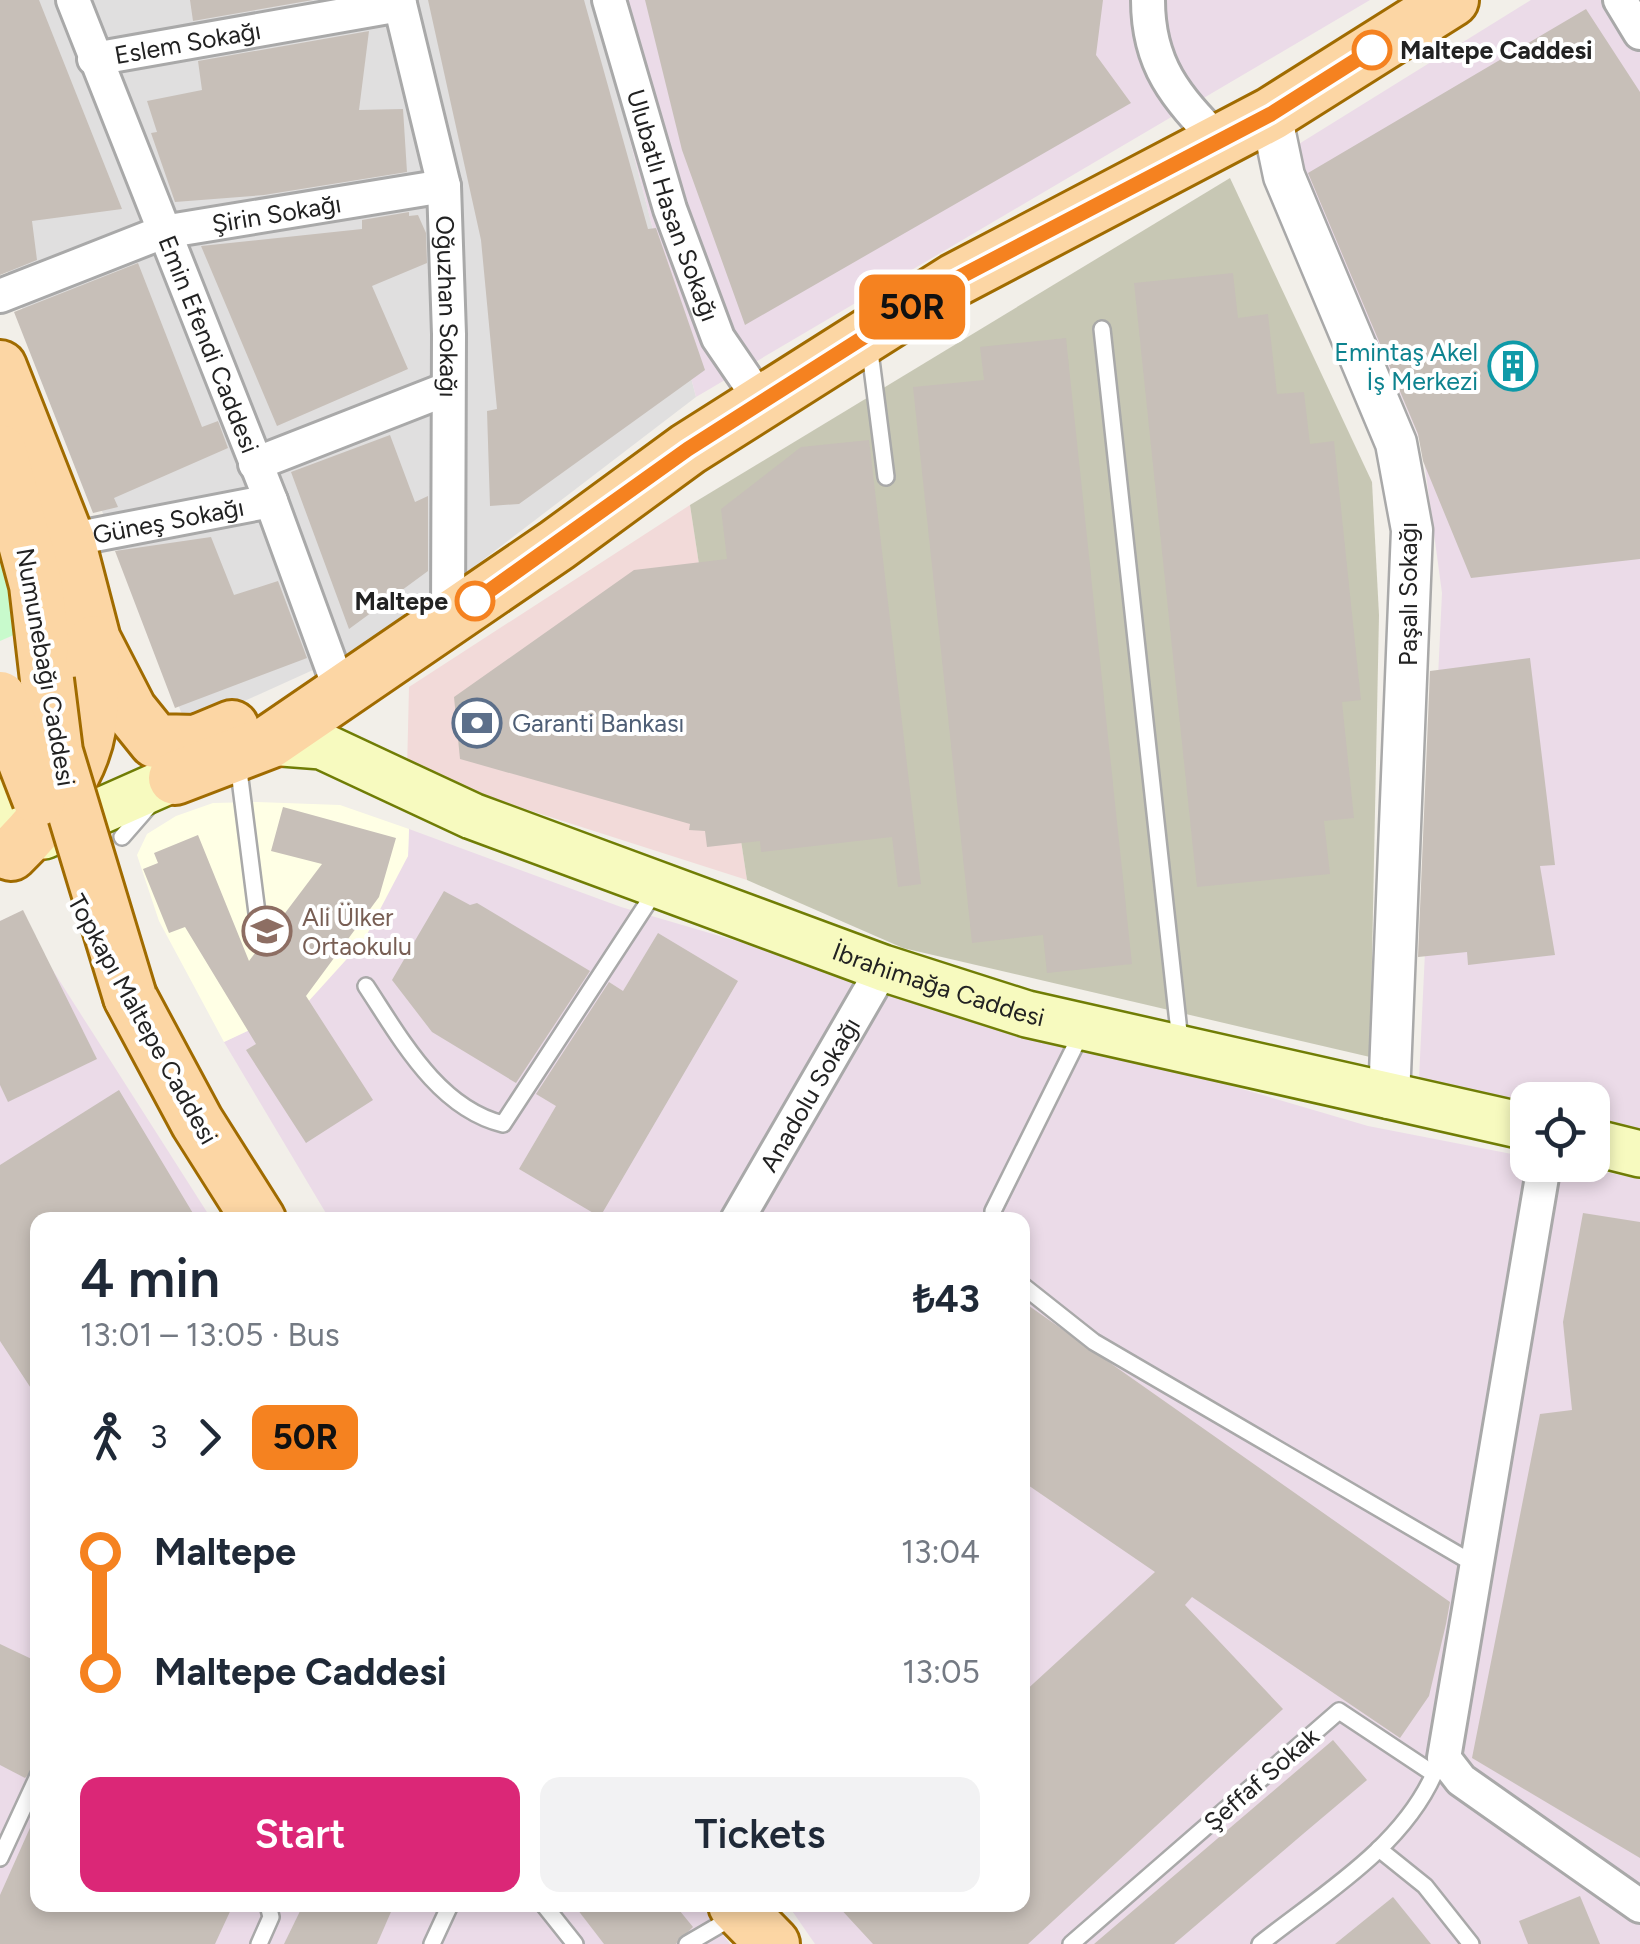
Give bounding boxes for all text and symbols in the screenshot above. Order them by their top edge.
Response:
street label: Eslem Sokağı [112,15,263,70]
marker: Maltepe Caddesi [1353,31,1391,69]
place label: Maltepe Caddesi [1400,35,1593,65]
street label: Ulubatlı Hasan Sokağı [621,86,725,325]
street label: Şirin Sokağı [210,188,343,239]
street label: Oğuzhan Sokağı [430,215,464,398]
street label: Emin Efendi Caddesi [152,231,265,457]
line badge: 50R [854,274,970,340]
text: 50R [879,286,945,328]
place label: Emintaş Akel İş Merkezi [1334,337,1478,396]
building icon: Emintaş Akel İş Merkezi [1487,340,1539,392]
street label: Güneş Sokağı [90,492,246,550]
street label: Paşalı Sokağı [1393,522,1423,666]
street label: Numunebağı Caddesi [10,546,82,788]
marker: Maltepe [456,582,494,620]
place label: Maltepe [355,586,448,616]
bank icon: Garanti Bankası [451,697,503,749]
place label: Garanti Bankası [512,708,684,738]
street label: Topkapı Maltepe Caddesi [62,889,224,1149]
place label: Ali Ülker Ortaokulu [302,902,412,961]
school or university icon: Ali Ülker Ortaokulu [241,905,293,957]
street label: İbrahimağa Caddesi [829,936,1047,1033]
street label: Anadolu Sokağı [753,1012,866,1177]
map controls [1510,1082,1610,1182]
button: locate [1510,1082,1610,1182]
text: 4 min [80,1245,220,1311]
text: ₺43 [913,1276,980,1322]
text: 13:01 – 13:05 · Bus [80,1316,340,1354]
icon: walk [80,1410,135,1465]
icon: forward [182,1410,237,1465]
text: 50R [272,1416,338,1458]
text: 3 [150,1418,167,1456]
text: Maltepe [154,1529,296,1575]
text: 13:04 [901,1533,980,1571]
text: Maltepe Caddesi [154,1649,447,1695]
text: 13:05 [902,1653,980,1691]
street label: Şeffaf Sokak [1198,1720,1325,1837]
button: Start [80,1777,520,1892]
button: Tickets [540,1777,980,1892]

